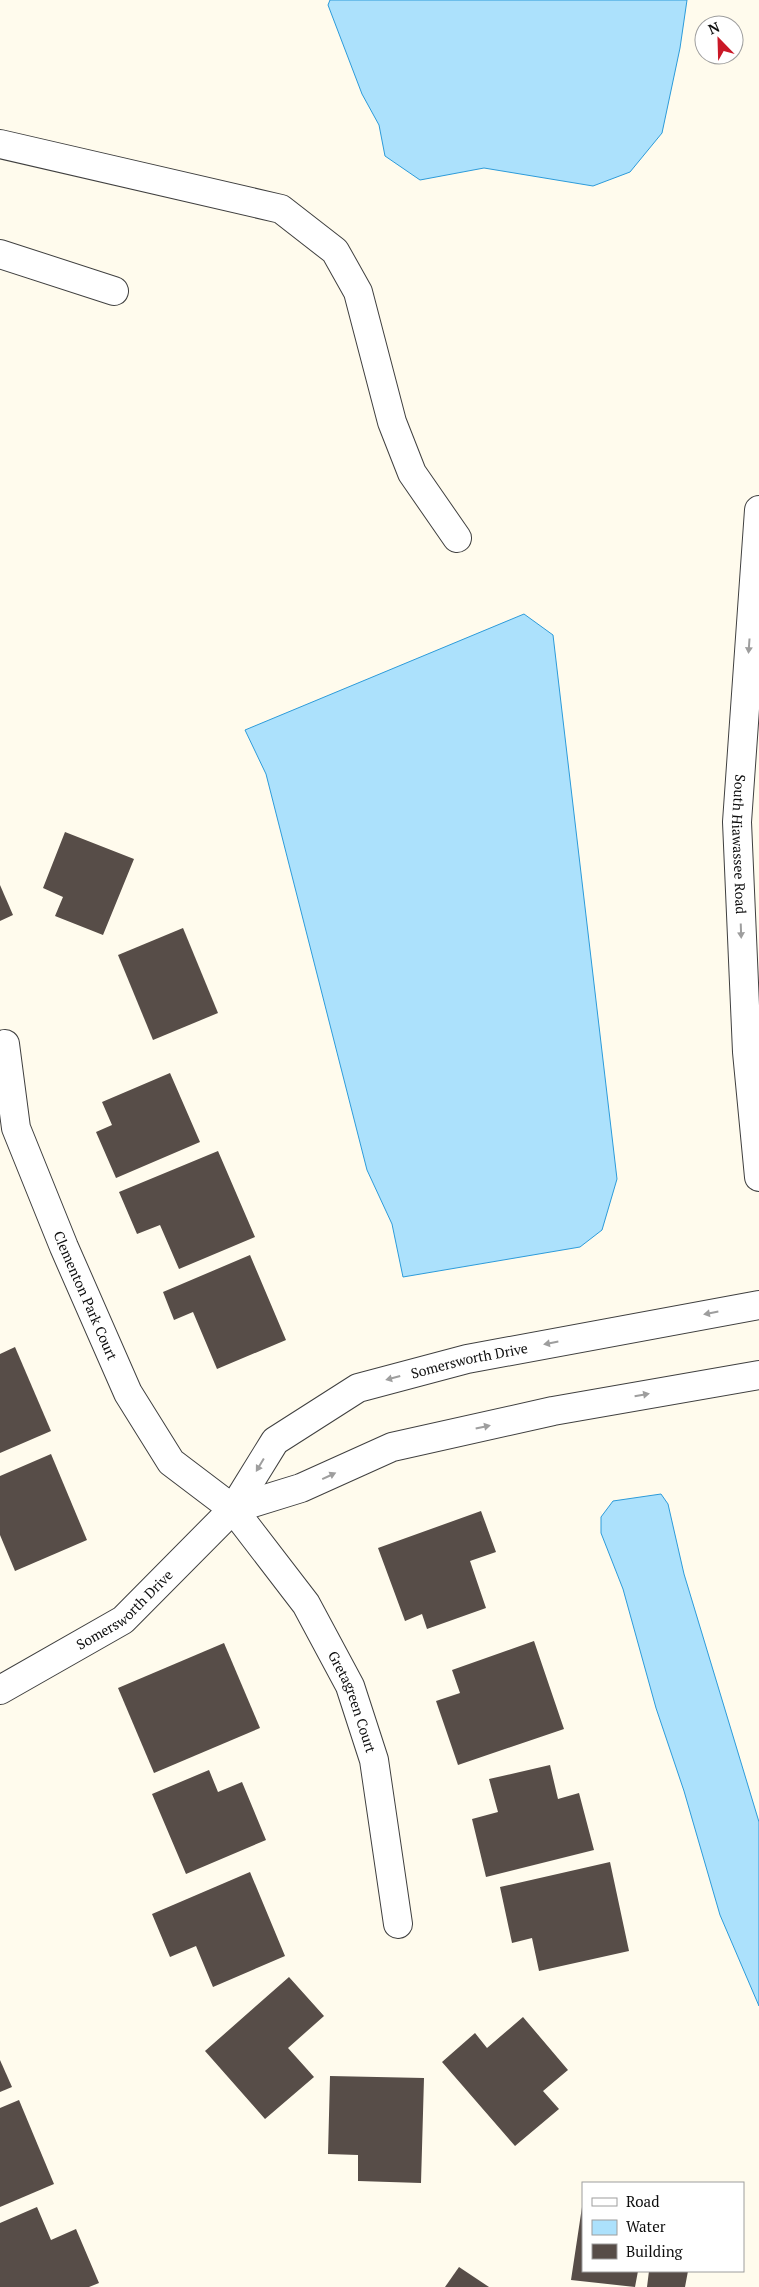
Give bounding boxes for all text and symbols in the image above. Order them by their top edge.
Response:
north arrow [694,15,744,65]
text: N [705,17,723,38]
one-way arrow [745,638,753,654]
street label: South Hiawassee Road [728,774,751,915]
one-way arrow [738,923,746,939]
street label: Clementon Park Court [49,1228,123,1363]
one-way arrow [703,1310,719,1318]
street label: Somersworth Drive [409,1338,529,1383]
one-way arrow [543,1340,559,1348]
one-way arrow [385,1375,400,1383]
one-way arrow [635,1391,651,1399]
one-way arrow [475,1422,491,1430]
one-way arrow [256,1458,265,1471]
one-way arrow [322,1471,336,1479]
street label: Somersworth Drive [73,1565,177,1654]
street label: Gretagreen Court [324,1647,381,1756]
legend [582,2182,744,2272]
text: Road [626,2191,659,2211]
text: Water [626,2216,666,2236]
text: Building [626,2241,684,2261]

